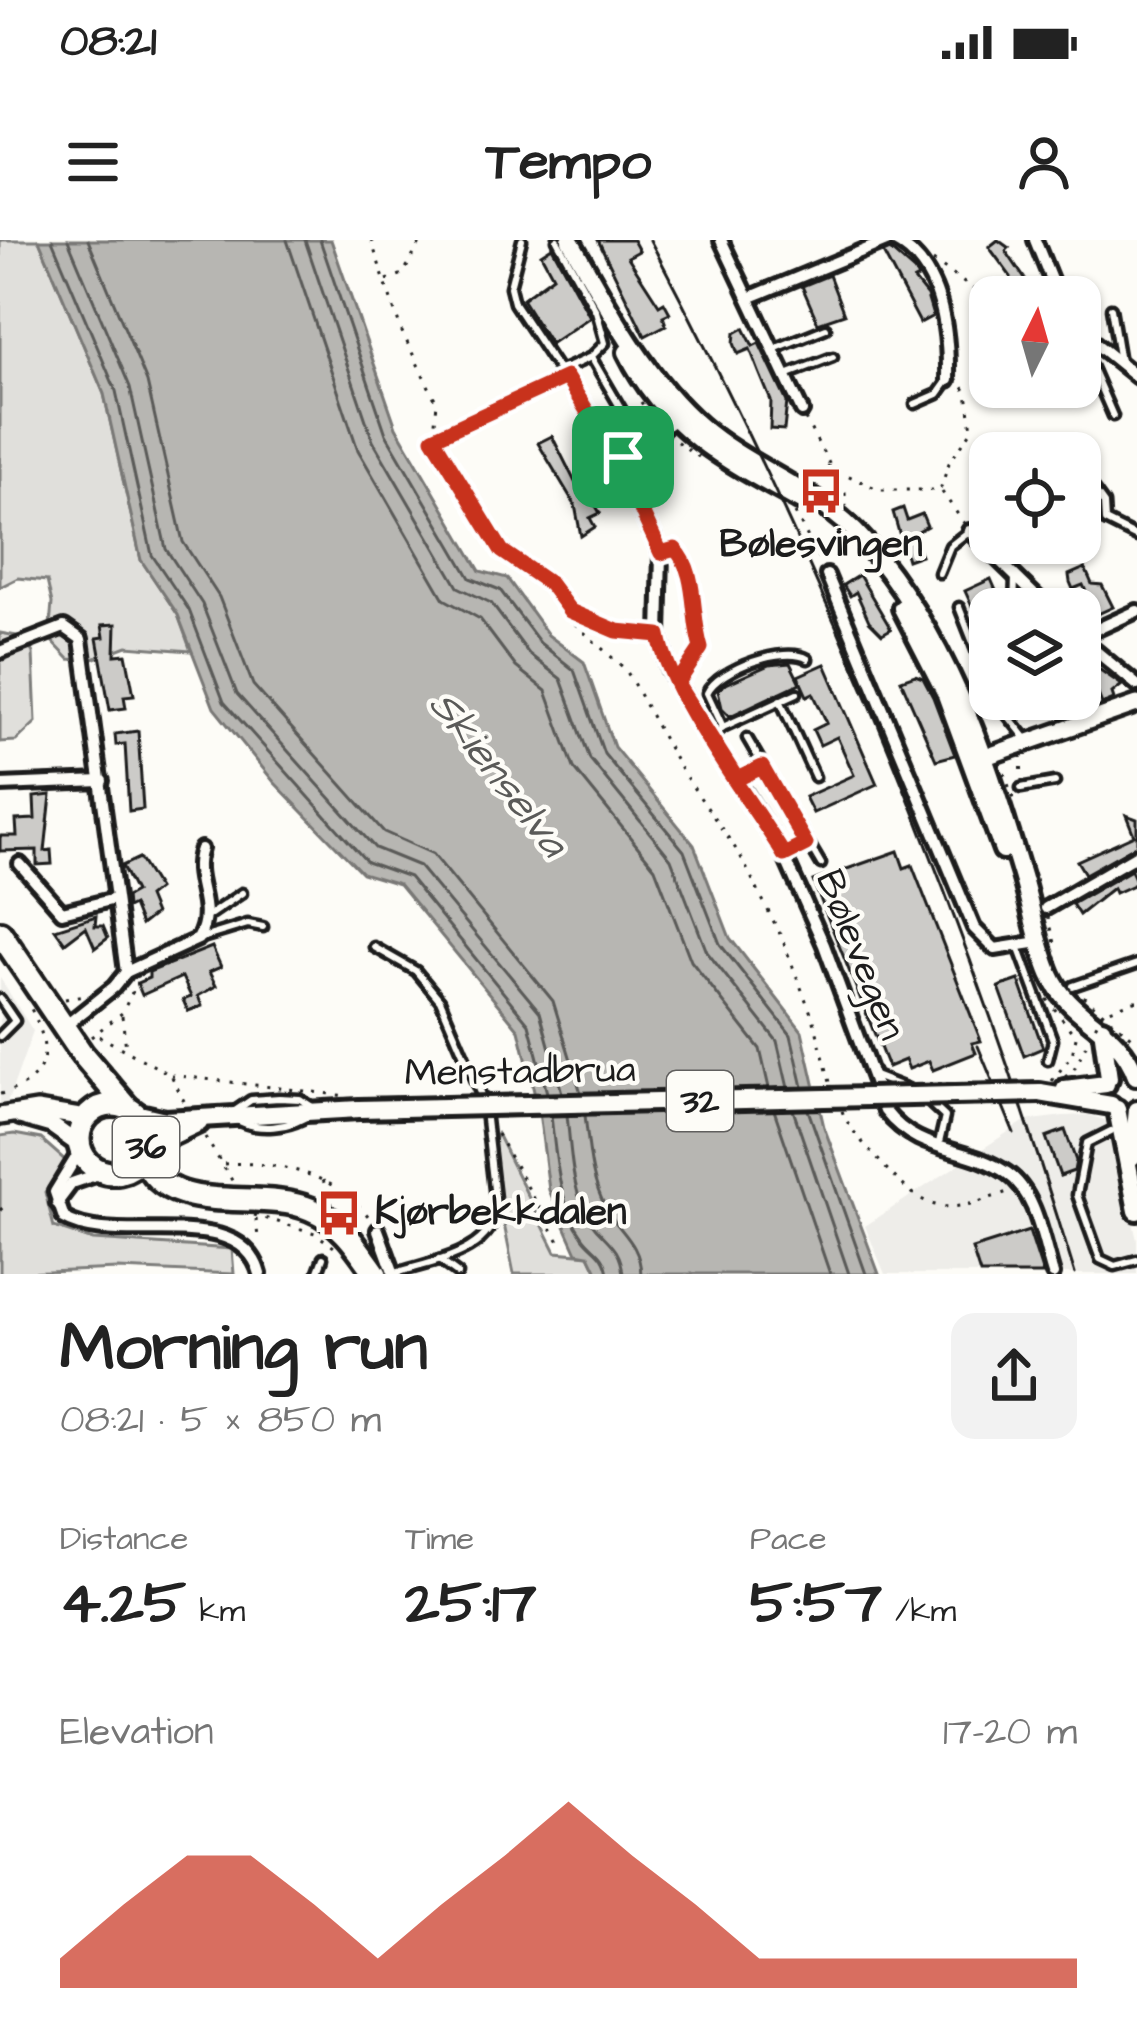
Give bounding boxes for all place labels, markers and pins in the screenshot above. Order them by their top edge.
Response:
pin [572,406,674,508]
bus stop icon: Bølesvingen [796,466,846,516]
place label: Bølesvingen [720,518,923,573]
place label: Kjørbekkdalen [375,1186,627,1240]
bus stop icon: Kjørbekkdalen [314,1188,364,1238]

